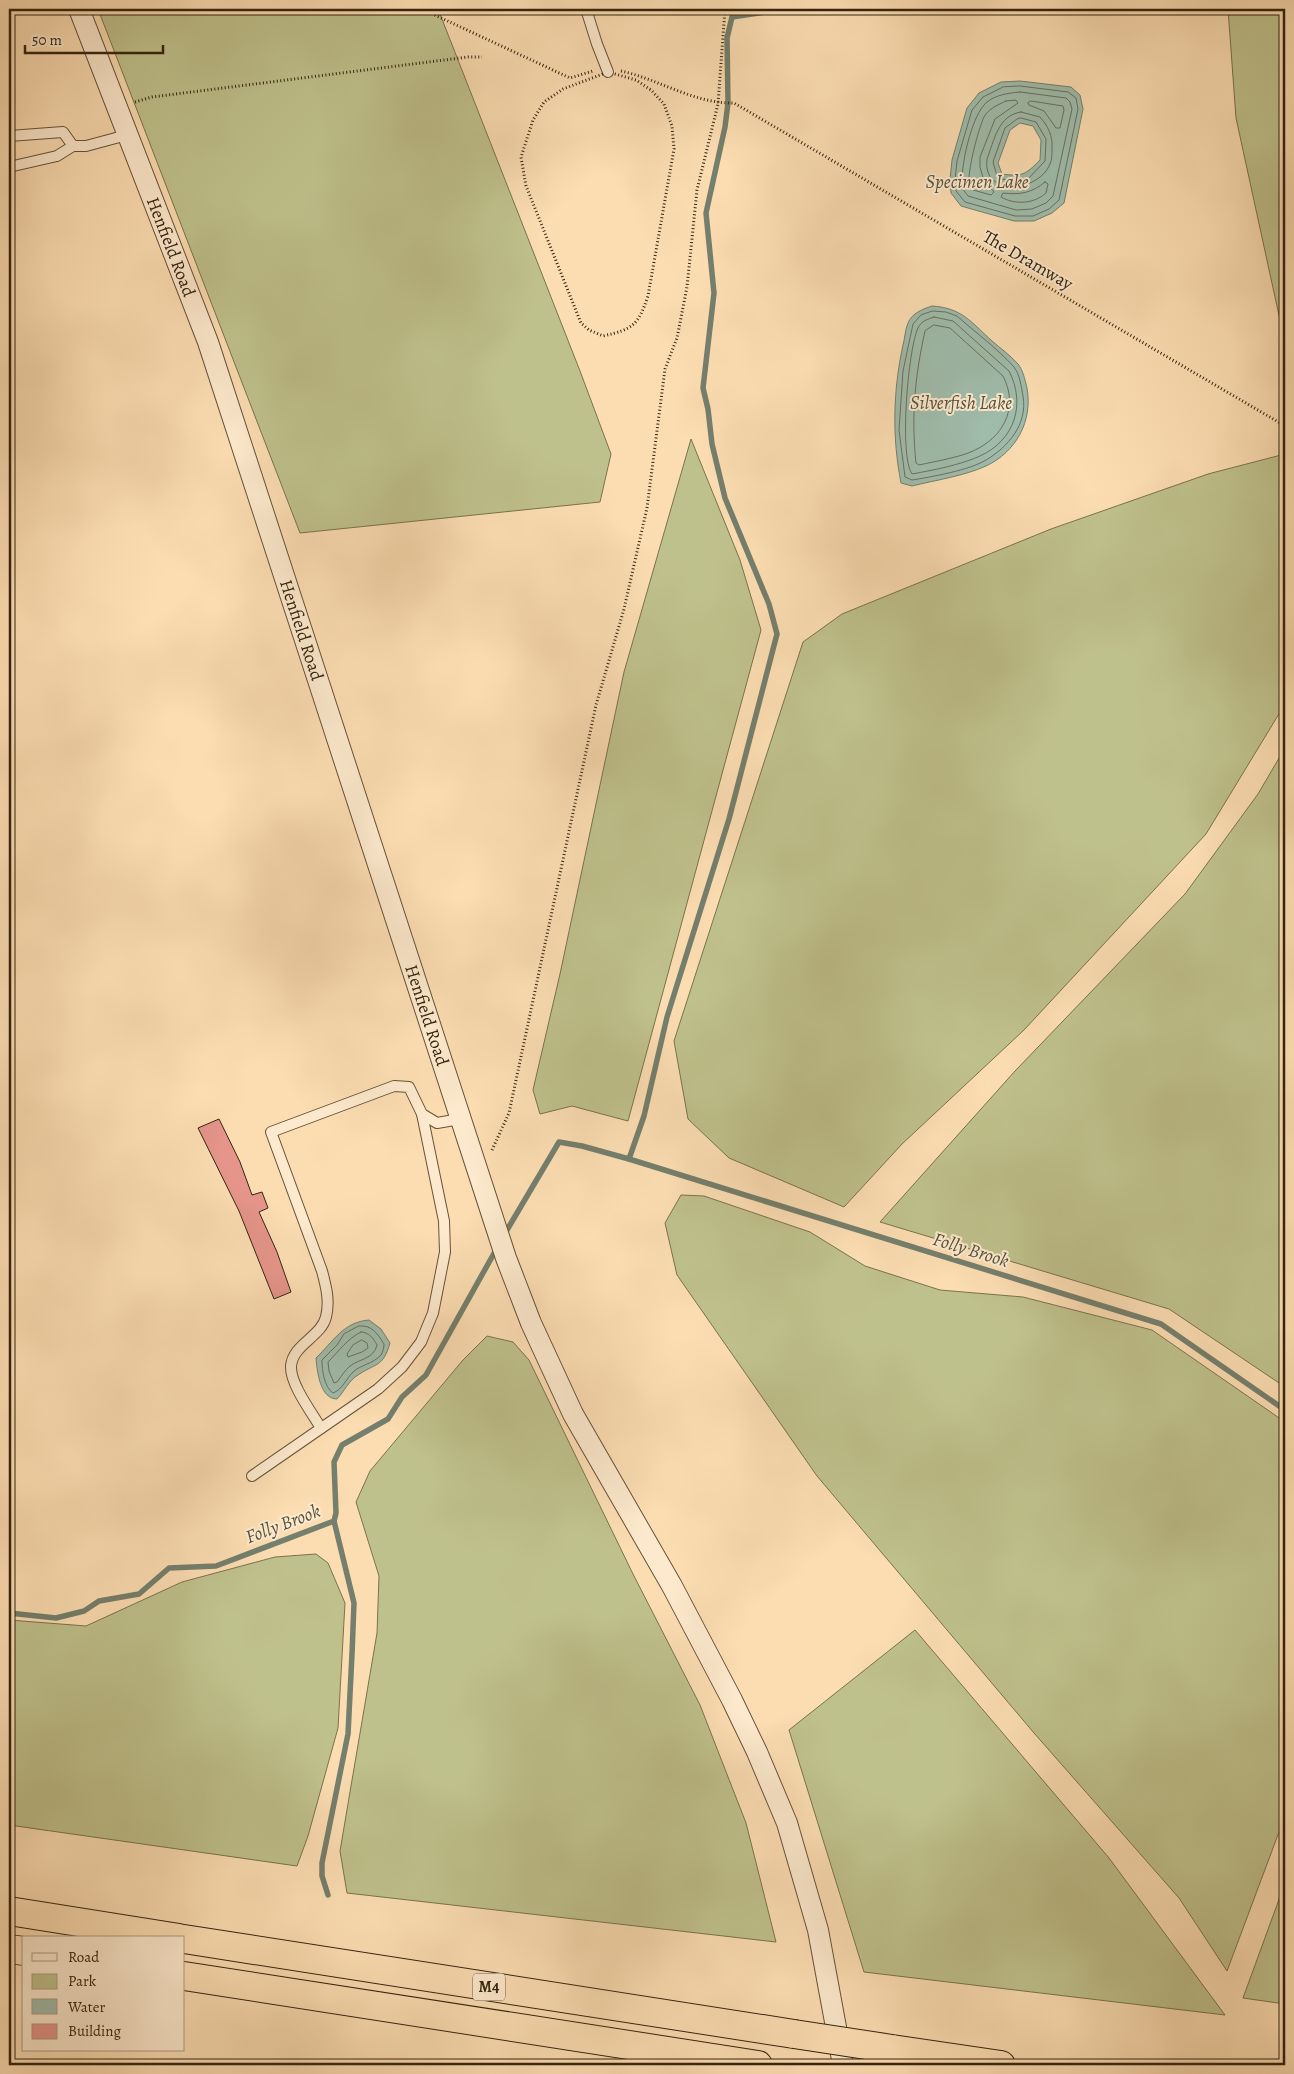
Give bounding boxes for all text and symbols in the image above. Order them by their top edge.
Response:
scale bar [25,22,162,54]
text: 50 m [32,30,62,50]
water label: Specimen Lake [925,169,1029,195]
street label: Henfield Road [141,193,201,300]
street label: The Dramway [979,225,1078,296]
water label: Silverfish Lake [910,390,1012,416]
street label: Henfield Road [274,576,329,684]
street label: Henfield Road [399,962,455,1069]
water label: Folly Brook [930,1226,1012,1274]
water label: Folly Brook [242,1498,324,1550]
legend [22,1936,185,2052]
text: Road [68,1947,100,1967]
text: Park [68,1971,97,1991]
road number: M4 [473,1974,505,2000]
text: Water [67,1997,105,2017]
text: Building [68,2021,121,2041]

